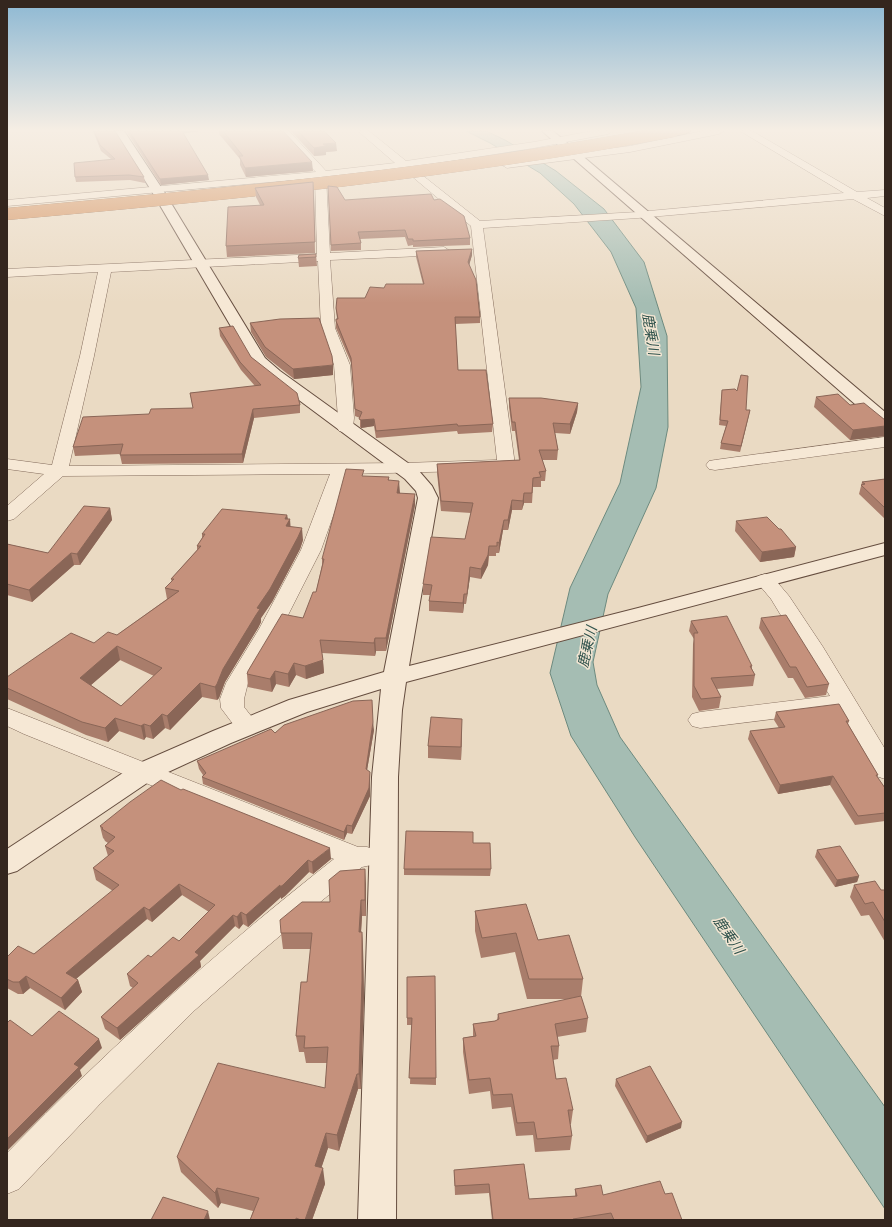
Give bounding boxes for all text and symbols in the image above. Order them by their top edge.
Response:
water label: 鹿乗川 [640,312,662,358]
water label: 鹿乗川 [574,623,600,669]
water label: 鹿乗川 [711,913,748,959]

